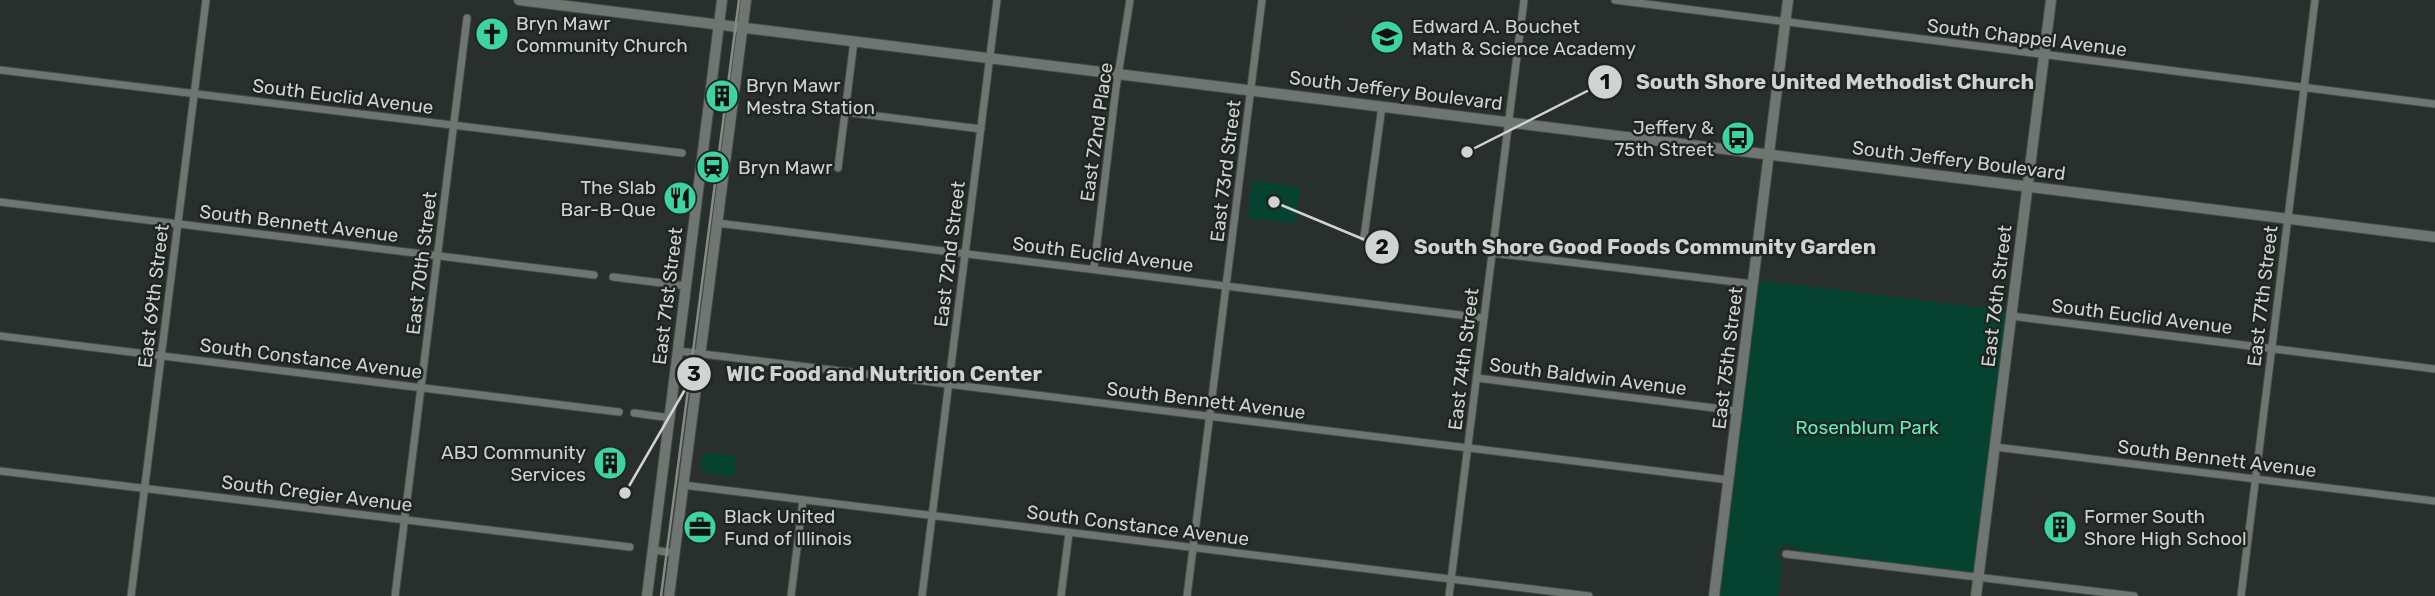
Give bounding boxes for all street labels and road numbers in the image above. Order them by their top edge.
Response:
street label: South Chappel Avenue [1926,14,2128,61]
street label: East 72nd Place [1075,61,1118,203]
street label: South Jeffery Boulevard [1288,66,1504,115]
street label: South Euclid Avenue [251,74,435,119]
street label: East 73rd Street [1205,98,1246,243]
street label: South Jeffery Boulevard [1851,136,2067,185]
street label: East 72nd Street [929,179,970,328]
street label: East 70th Street [401,190,442,336]
street label: South Bennett Avenue [198,200,400,247]
street label: East 69th Street [133,222,174,369]
street label: East 76th Street [1976,223,2017,368]
street label: East 77th Street [2242,224,2283,368]
street label: East 71st Street [648,225,687,366]
street label: South Euclid Avenue [1011,232,1195,277]
street label: East 75th Street [1707,285,1748,431]
street label: East 74th Street [1443,286,1484,432]
street label: South Euclid Avenue [2050,294,2234,339]
street label: South Constance Avenue [198,333,423,384]
street label: South Baldwin Avenue [1488,353,1688,400]
street label: South Bennett Avenue [1105,377,1307,424]
street label: South Bennett Avenue [2116,435,2318,482]
street label: South Cregier Avenue [220,470,414,517]
street label: South Constance Avenue [1025,500,1250,551]

